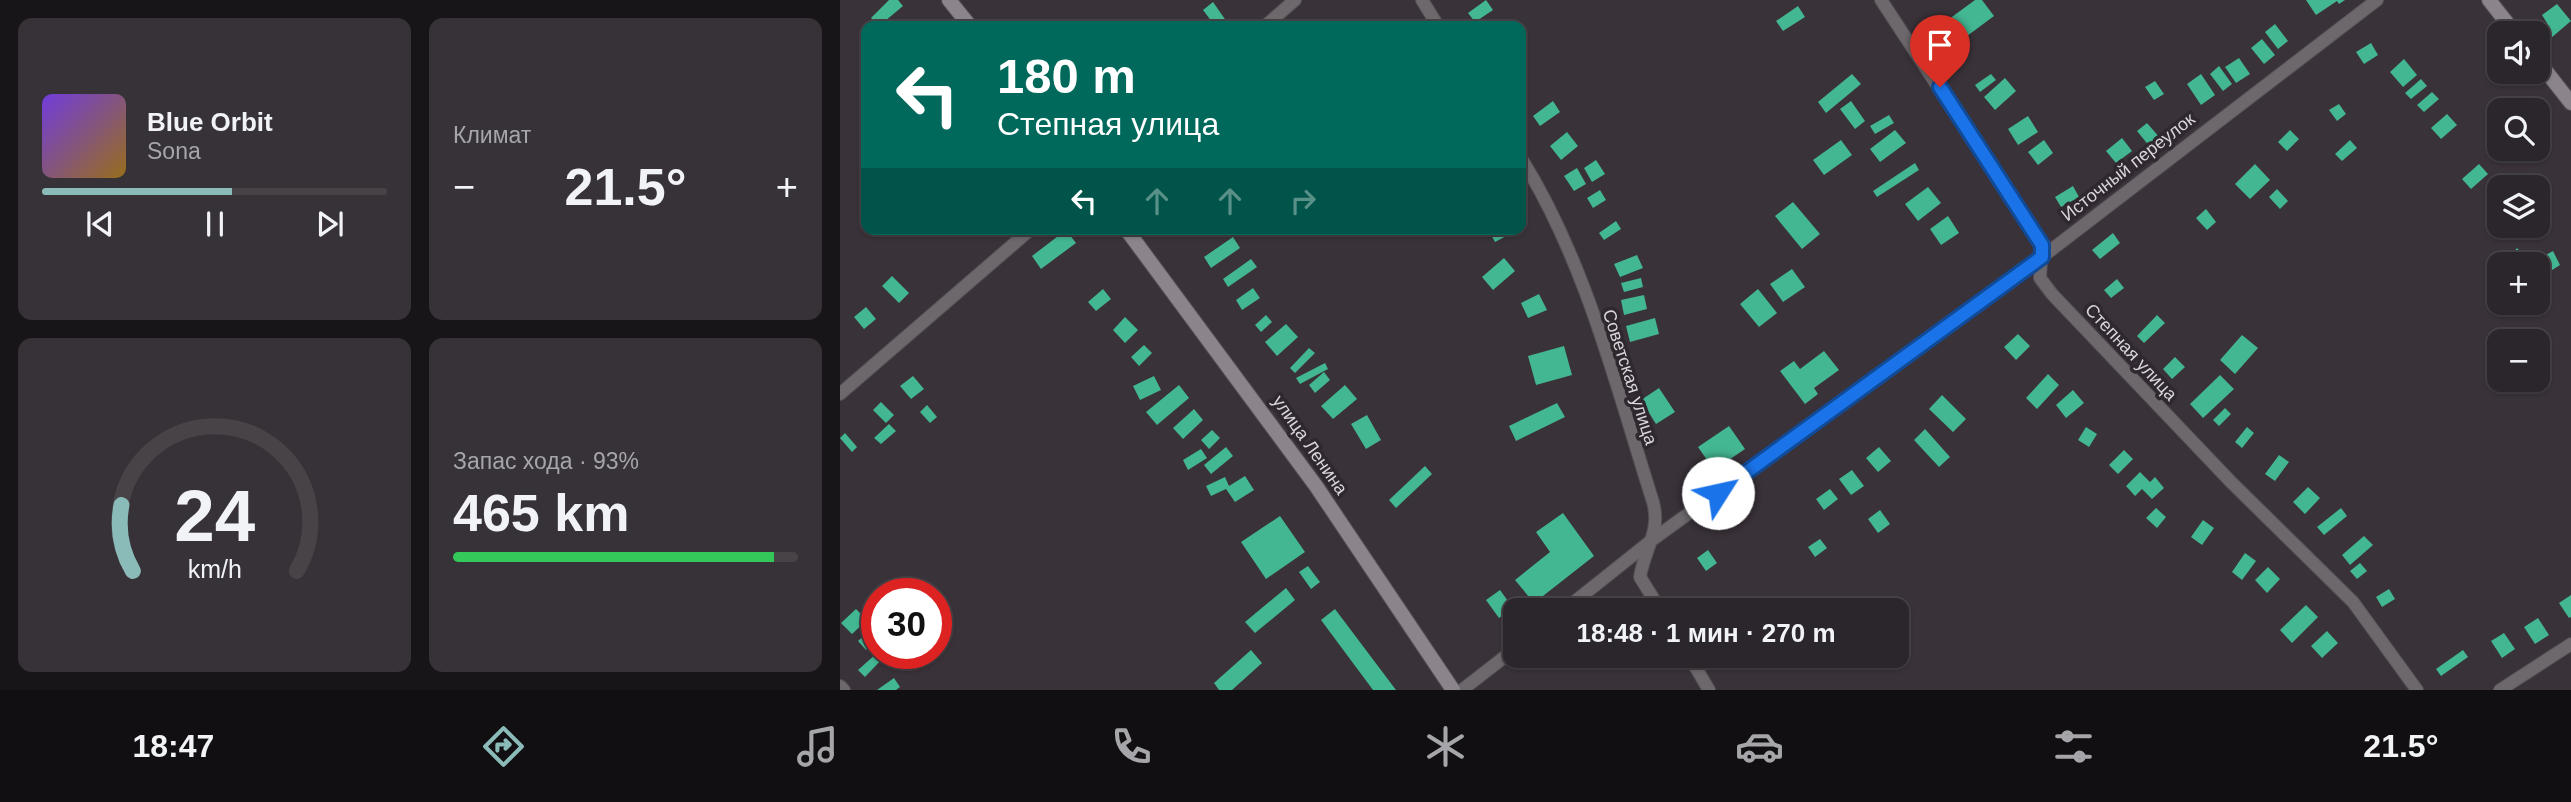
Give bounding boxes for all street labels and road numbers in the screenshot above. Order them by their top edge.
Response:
street label: Источный переулок [2057,109,2199,225]
street label: Степная улица [2081,299,2182,405]
street label: Советская улица [1599,307,1662,448]
street label: улица Ленина [1268,392,1352,499]

